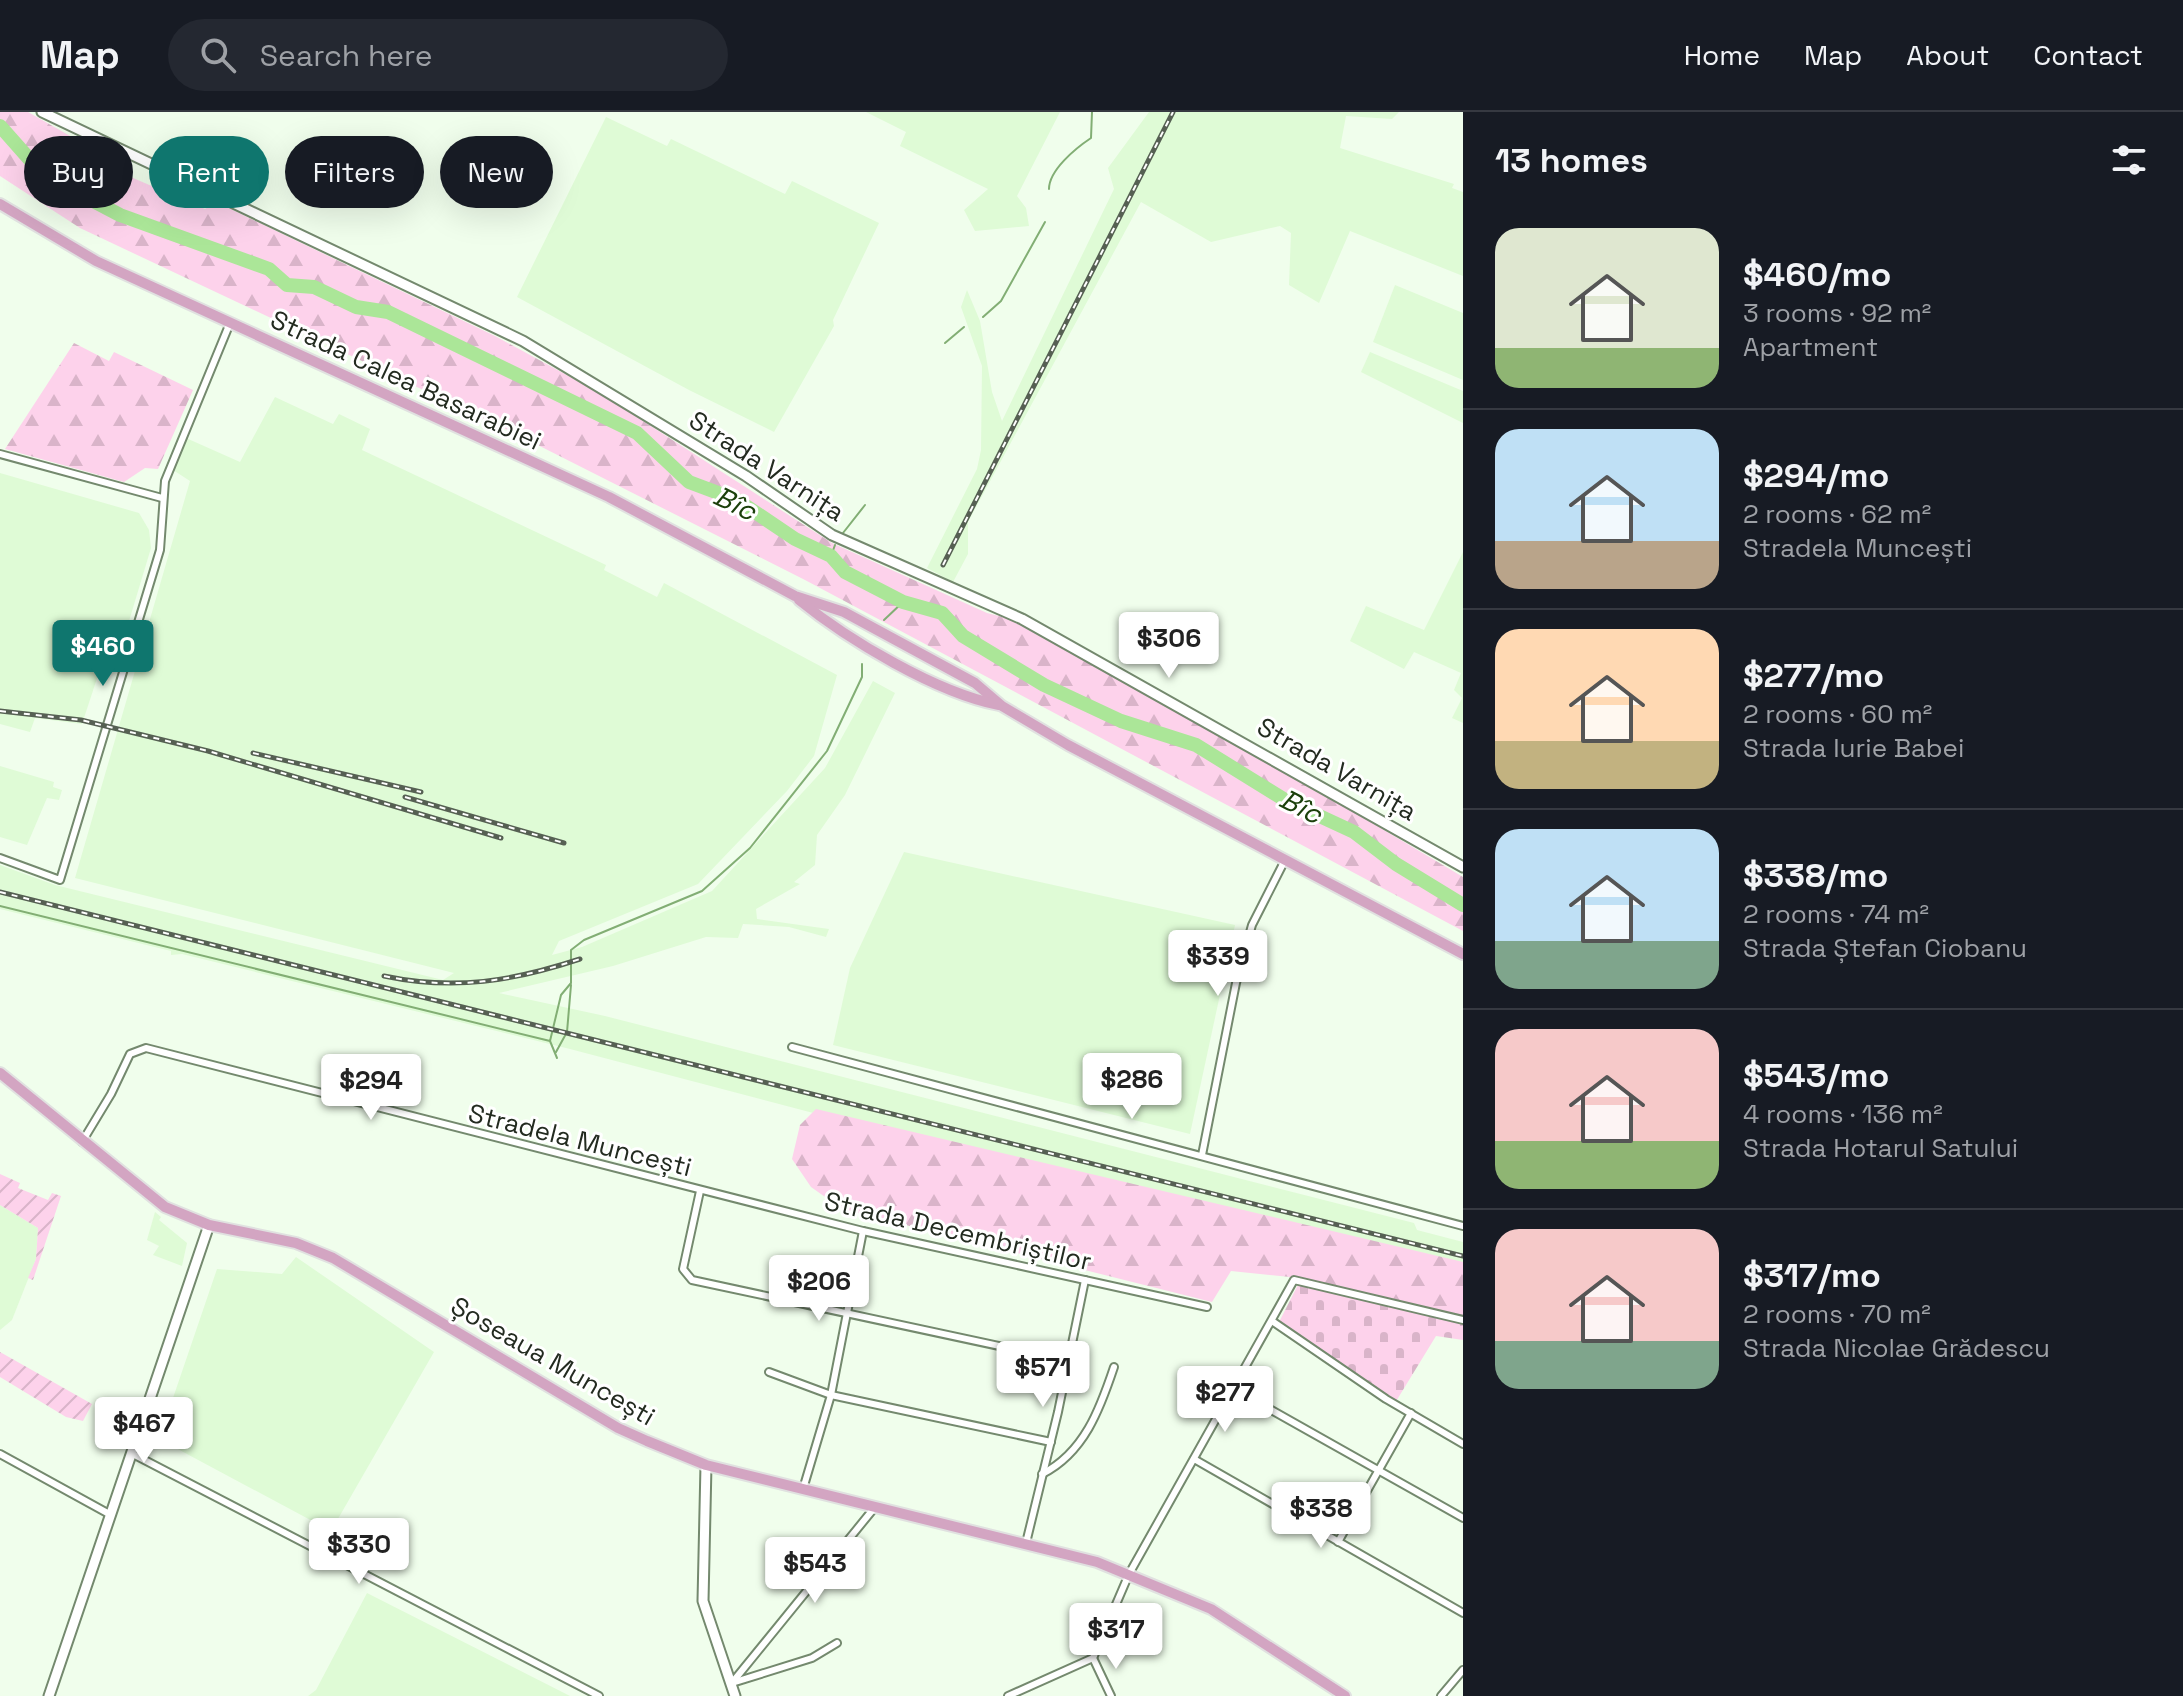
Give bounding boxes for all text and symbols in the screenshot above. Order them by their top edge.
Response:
search box [168,19,728,91]
text: Map [40,31,120,79]
icon: search [196,33,240,77]
text: Search here [260,36,433,75]
text: Home [1684,37,1760,73]
text: Map [1804,37,1862,73]
text: About [1906,37,1989,73]
text: Contact [2033,37,2143,73]
chip: Buy [24,136,133,208]
chip: Rent [149,136,269,208]
chip: Filters [285,136,424,208]
chip: New [440,136,553,208]
icon: filters [2107,138,2151,182]
text: 13 homes [1495,139,1648,182]
text: $460/mo [1743,253,1891,296]
icon: home [1559,260,1655,356]
text: 3 rooms · 92 m² [1743,296,1931,330]
street label: Strada Calea Basarabiei [265,302,547,458]
text: Apartment [1743,330,1878,364]
street label: Strada Varnița [683,403,851,529]
text: $294/mo [1743,454,1889,497]
icon: home [1559,461,1655,557]
water label: Bîc [708,477,763,529]
text: 2 rooms · 62 m² [1743,497,1931,531]
text: Stradela Muncești [1743,531,1972,565]
pin: $306 [1122,612,1216,680]
pin: $460 [56,620,150,688]
text: $306 [1137,621,1201,655]
text: $460 [70,629,136,663]
text: $277/mo [1743,654,1884,697]
icon: home [1559,661,1655,757]
text: 2 rooms · 60 m² [1743,697,1932,731]
street label: Strada Varnița [1251,710,1423,828]
text: Strada Iurie Babei [1743,731,1964,765]
water label: Bîc [1274,780,1329,832]
text: $338/mo [1743,854,1888,897]
icon: home [1559,861,1655,957]
text: 2 rooms · 74 m² [1743,897,1929,931]
pin: $339 [1171,930,1265,998]
text: Strada Ștefan Ciobanu [1743,931,2027,965]
text: $339 [1186,939,1250,973]
pin: $286 [1085,1053,1179,1121]
pin: $294 [324,1054,418,1122]
text: $543/mo [1743,1054,1889,1097]
icon: home [1559,1061,1655,1157]
text: $286 [1101,1062,1163,1096]
text: $294 [339,1063,403,1097]
street label: Stradela Muncești [465,1096,695,1184]
text: 4 rooms · 136 m² [1743,1097,1943,1131]
text: Strada Hotarul Satului [1743,1131,2018,1165]
street label: Strada Decembriștilor [821,1184,1095,1278]
text: $317/mo [1743,1254,1881,1297]
pin: $206 [772,1255,866,1323]
icon: home [1559,1261,1655,1357]
text: $206 [787,1264,851,1298]
street label: Șoseaua Muncești [445,1289,661,1433]
text: 2 rooms · 70 m² [1743,1297,1931,1331]
text: Strada Nicolae Grădescu [1743,1331,2050,1365]
pin: $571 [996,1341,1090,1409]
text: $571 [1015,1350,1071,1384]
pin: $277 [1178,1366,1272,1434]
text: $277 [1195,1375,1255,1409]
pin: $467 [97,1397,191,1465]
text: $467 [113,1406,175,1440]
pin: $338 [1274,1482,1368,1550]
text: $338 [1290,1491,1352,1525]
pin: $330 [312,1518,406,1586]
text: $330 [327,1527,391,1561]
pin: $543 [768,1537,862,1605]
text: $543 [783,1546,847,1580]
pin: $317 [1069,1603,1163,1671]
text: $317 [1087,1612,1145,1646]

